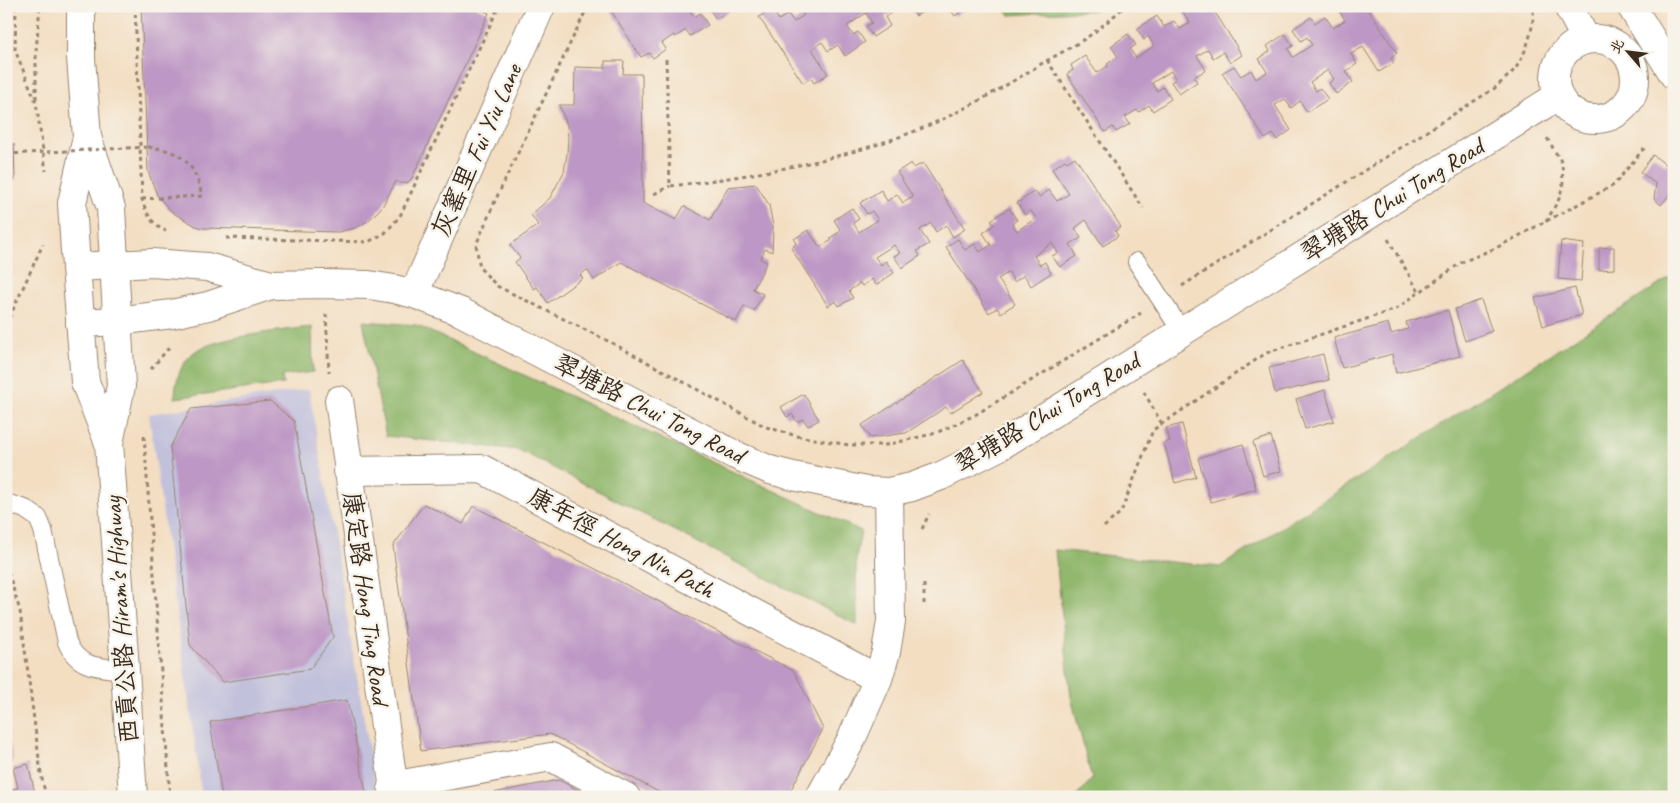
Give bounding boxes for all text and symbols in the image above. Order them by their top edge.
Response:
north arrow [1602,28,1652,78]
text: 北 [1606,36,1628,56]
street label: 灰窰里 Fui Yiu Lane [425,57,530,241]
street label: 翠塘路 Chui Tong Road [1295,129,1493,269]
street label: 翠塘路 Chui Tong Road [949,343,1149,481]
street label: 翠塘路 Chui Tong Road [548,347,753,473]
street label: 康年徑 Hong Nin Path [522,480,721,606]
street label: 康定路 Hong Ting Road [335,490,397,710]
street label: 西貢公路 Hiram's Highway [96,494,146,745]

